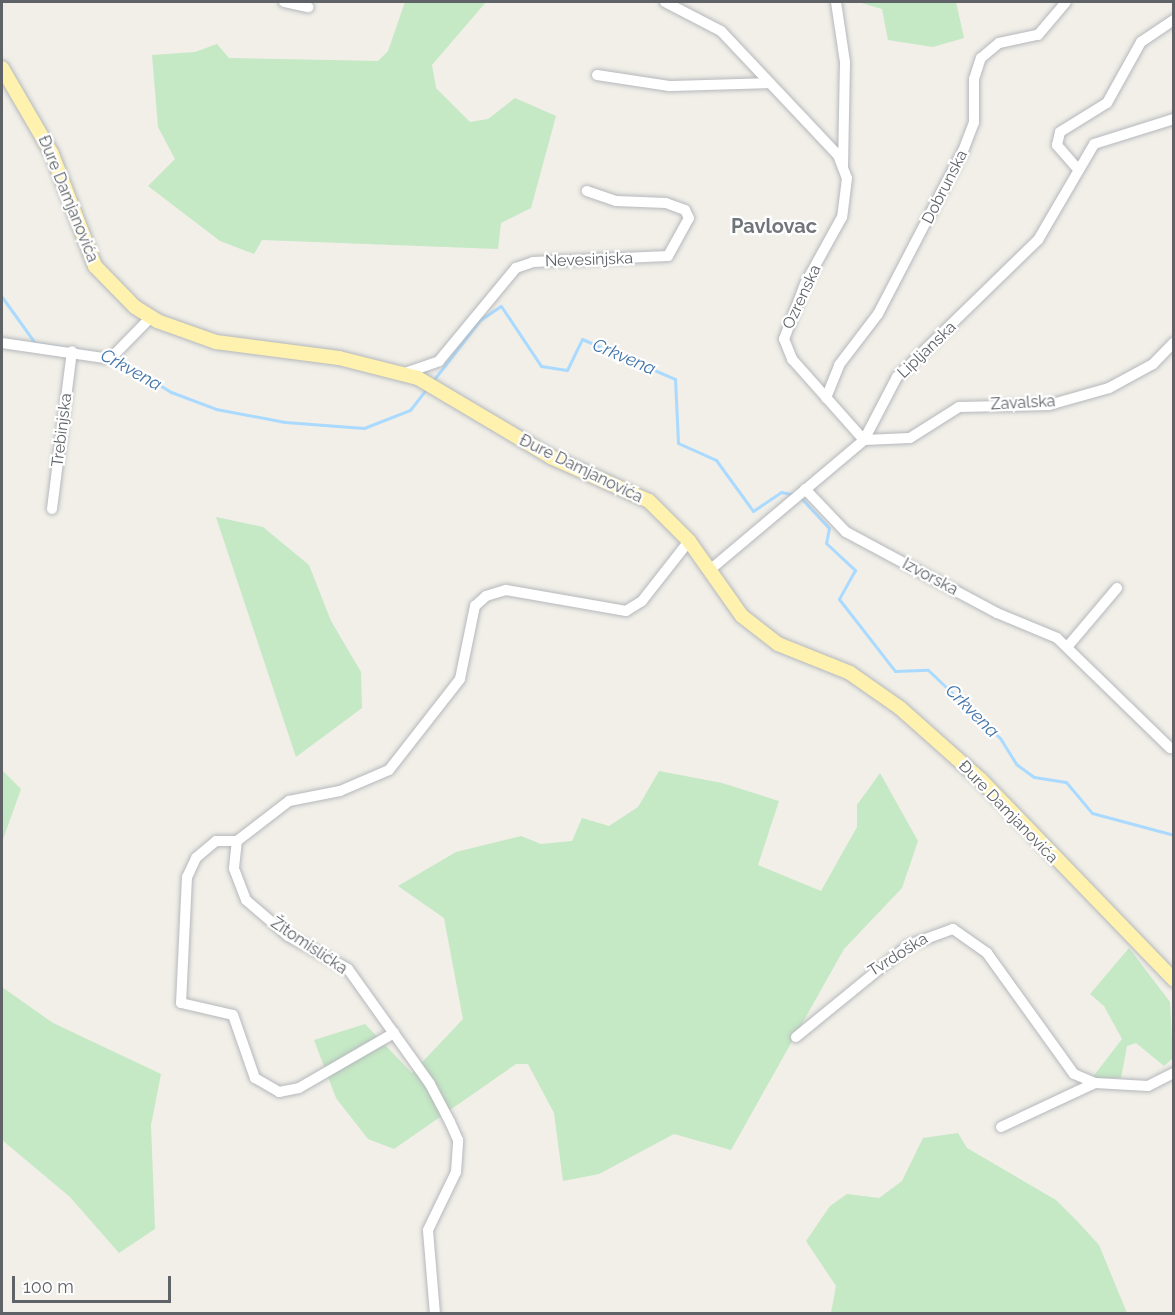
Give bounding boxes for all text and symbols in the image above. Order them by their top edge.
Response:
street label: Đure Damjanovića [34,133,102,265]
street label: Dobrunska [918,147,972,227]
district label: Pavlovac [731,214,817,238]
street label: Nevesinjska [545,249,633,271]
street label: Ozrenska [779,262,825,332]
street label: Lipljanska [894,318,960,382]
water label: Crkvena [589,334,659,380]
water label: Crkvena [97,344,165,396]
street label: Trebinjska [48,392,76,468]
street label: Zavalska [990,392,1056,414]
street label: Đure Damjanovića [516,431,646,507]
street label: Izvorska [899,554,961,600]
water label: Crkvena [941,680,1003,742]
street label: Đure Damjanovića [954,757,1062,867]
street label: Žitomislićka [267,913,351,979]
street label: Tvrdoška [865,929,931,981]
scale bar [15,1264,174,1302]
text: 100 m [23,1276,74,1297]

